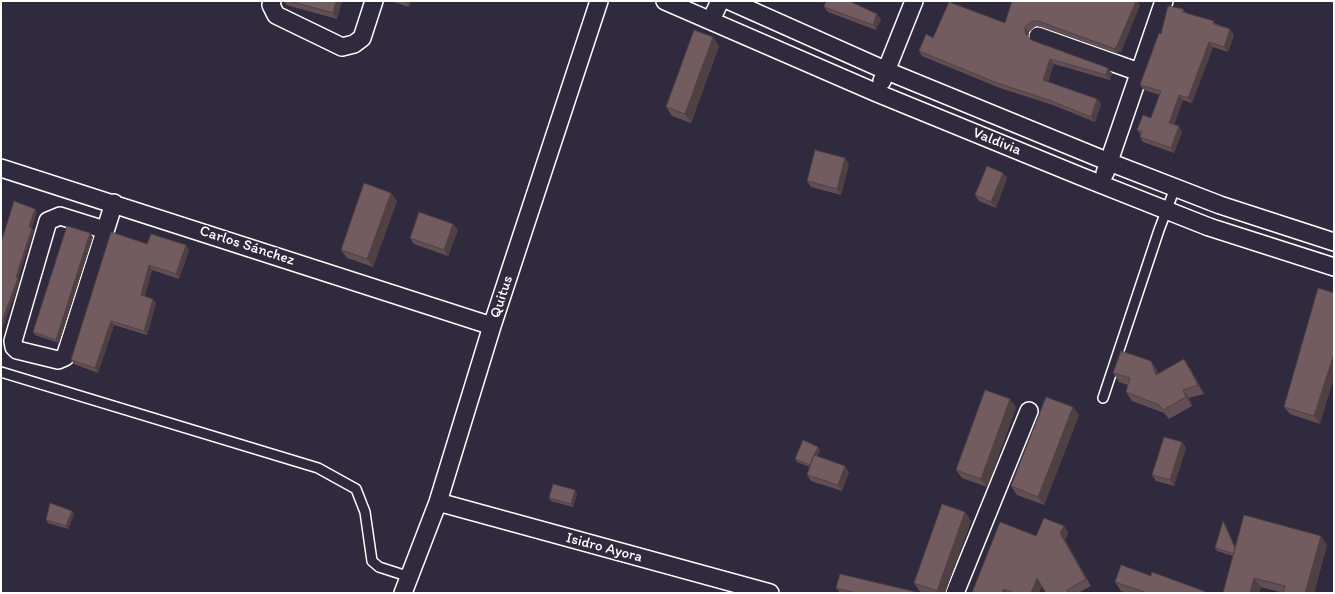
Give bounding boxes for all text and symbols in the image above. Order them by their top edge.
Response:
street label: Valdivia [970,124,1024,160]
street label: Carlos Sánchez [197,222,297,270]
street label: Quitus [487,273,517,321]
street label: Isidro Ayora [564,529,644,567]

